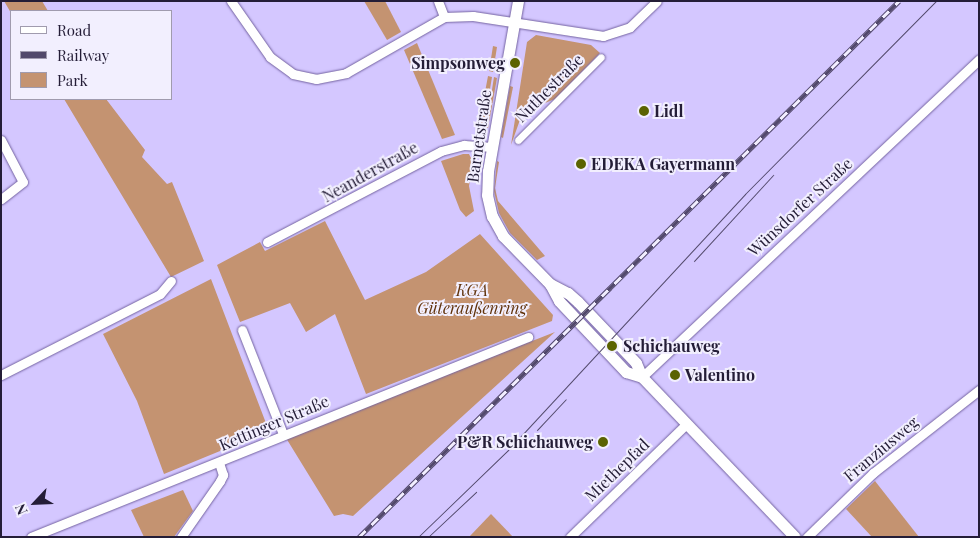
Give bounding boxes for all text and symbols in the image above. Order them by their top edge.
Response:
legend [10,10,172,100]
text: Road [57,20,91,40]
text: Railway [57,45,109,65]
street label: Nuthestraße [511,50,587,126]
place label: Simpsonweg [411,53,505,73]
marker: Simpsonweg [509,57,521,69]
text: Park [57,70,88,90]
street label: Barnetstraße [463,88,495,184]
place label: Lidl [654,101,683,121]
marker: Lidl [638,105,650,117]
street label: Neanderstraße [319,138,421,206]
place label: EDEKA Gayermann [591,154,735,174]
street label: Wünsdorfer Straße [744,154,856,260]
marker: EDEKA Gayermann [575,158,587,170]
park label: KGA Güteraußenring [417,280,527,318]
place label: Schichauweg [623,336,720,356]
marker: Schichauweg [605,339,619,353]
place label: Valentino [685,365,755,385]
marker: Valentino [669,369,681,381]
street label: Kettinger Straße [216,391,332,455]
street label: Franziusweg [840,412,922,486]
place label: P&R Schichauweg [457,432,593,452]
street label: Miethepfad [581,435,653,505]
marker: P&R Schichauweg [597,436,609,448]
north arrow [10,478,60,528]
text: N [10,501,32,518]

